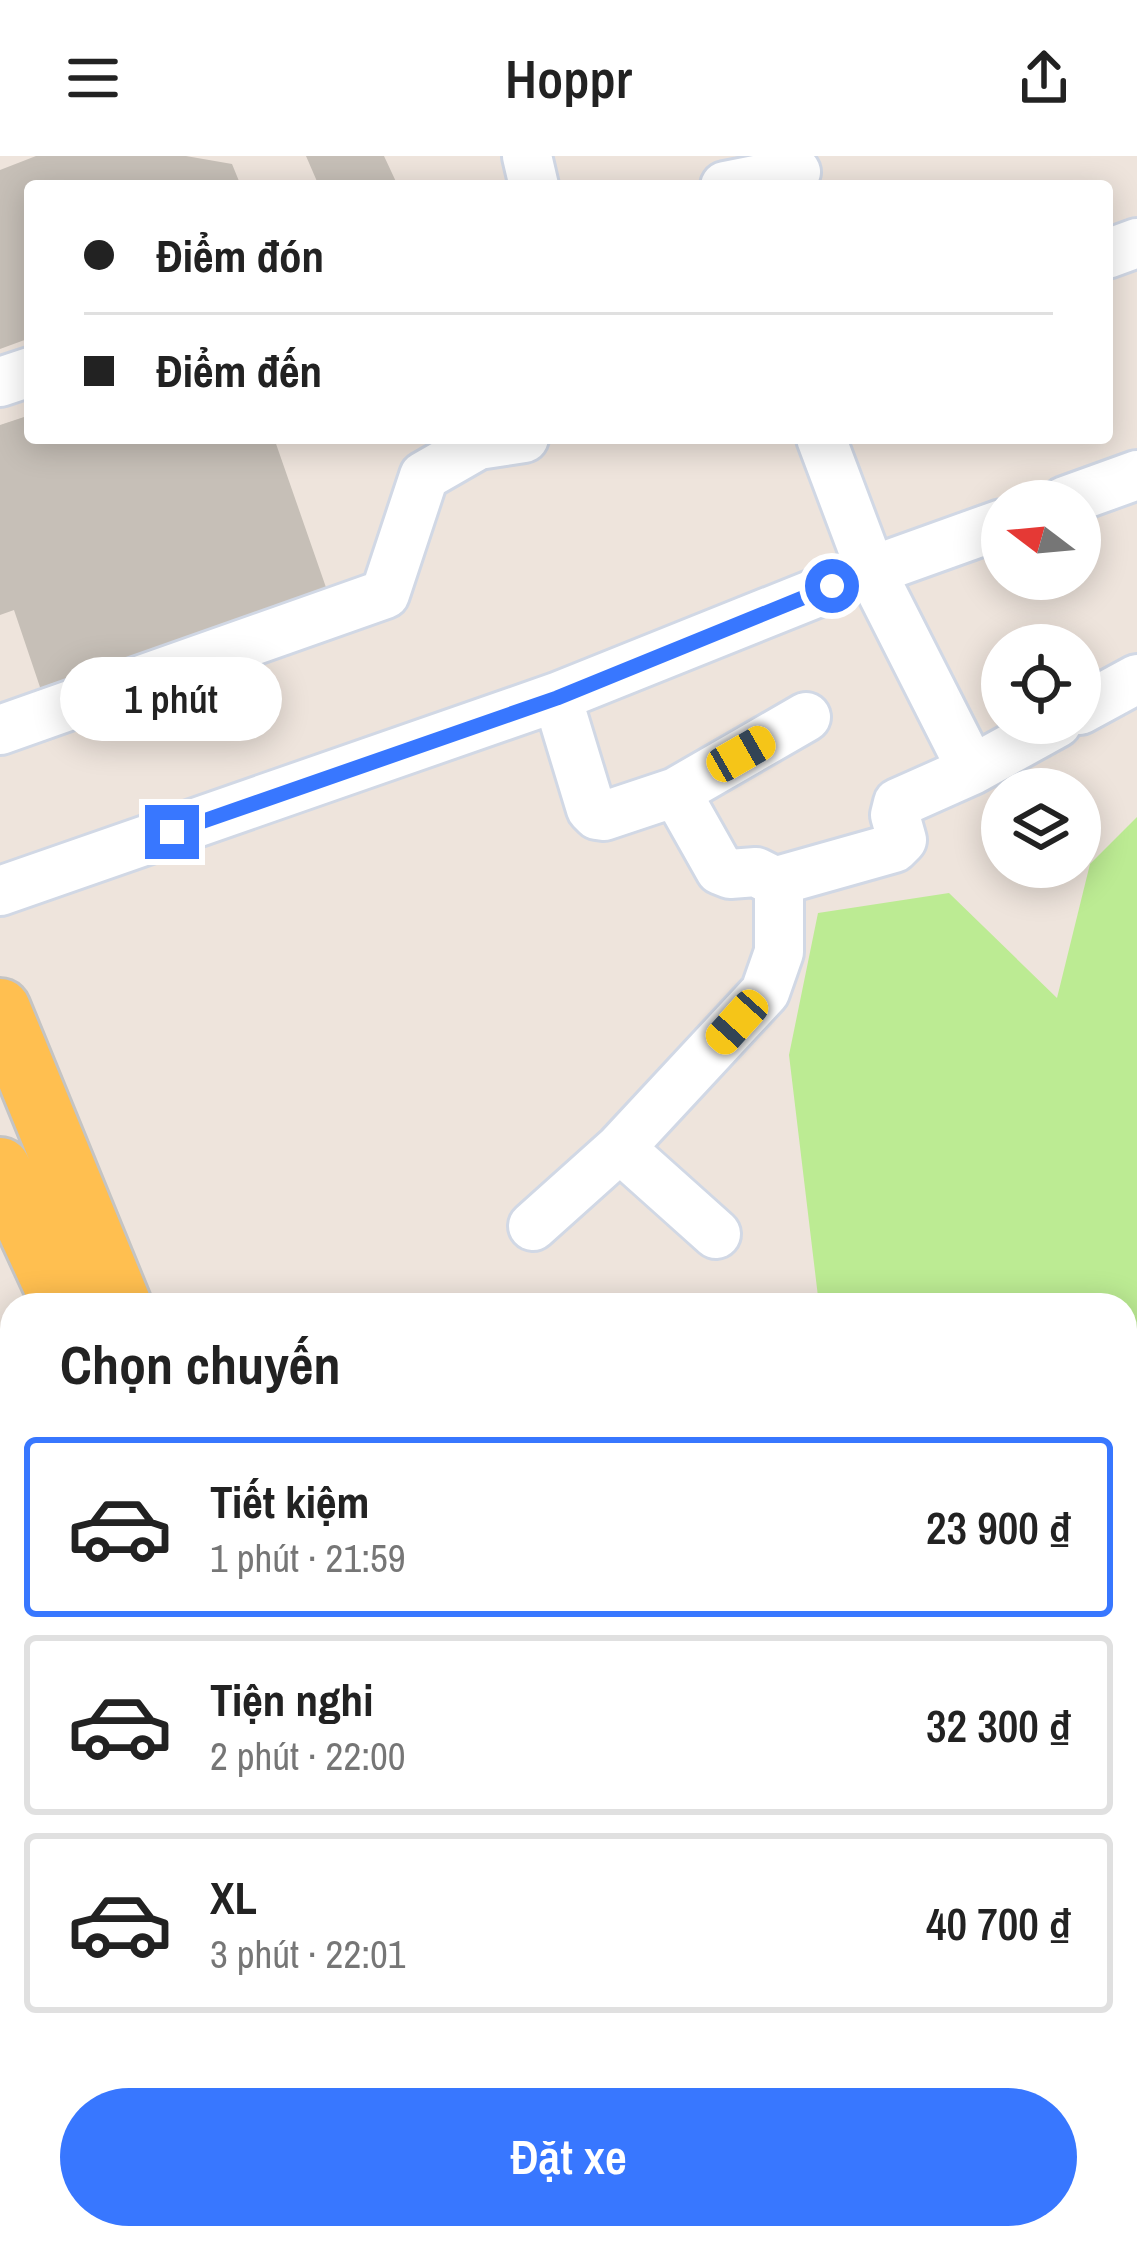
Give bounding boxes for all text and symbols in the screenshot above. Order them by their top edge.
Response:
text: Hoppr [505,42,632,115]
icon: menu [60,45,126,111]
icon: share [1011,45,1077,111]
text: Điểm đón [156,225,324,286]
text: Điểm đến [156,340,322,401]
north arrow [981,480,1101,600]
map controls [981,480,1101,888]
route start [805,559,859,613]
button: locate [981,624,1101,744]
callout: 1 phút [61,658,283,742]
text: 1 phút [124,673,218,725]
car [701,720,781,788]
button: layers [981,768,1101,888]
route end [145,805,199,859]
car [700,983,774,1061]
text: Chọn chuyến [60,1328,340,1401]
text: Tiết kiệm [210,1471,369,1532]
icon: car [66,1473,174,1581]
text: 23 900 ₫ [926,1497,1071,1558]
text: 1 phút · 21:59 [210,1532,406,1584]
text: Tiện nghi [210,1669,373,1730]
icon: car [66,1671,174,1779]
text: 32 300 ₫ [926,1695,1071,1756]
text: 2 phút · 22:00 [210,1730,406,1782]
text: XL [210,1867,257,1928]
icon: car [66,1869,174,1977]
text: 40 700 ₫ [926,1893,1071,1954]
text: 3 phút · 22:01 [210,1928,406,1980]
button: Đặt xe [60,2088,1077,2226]

